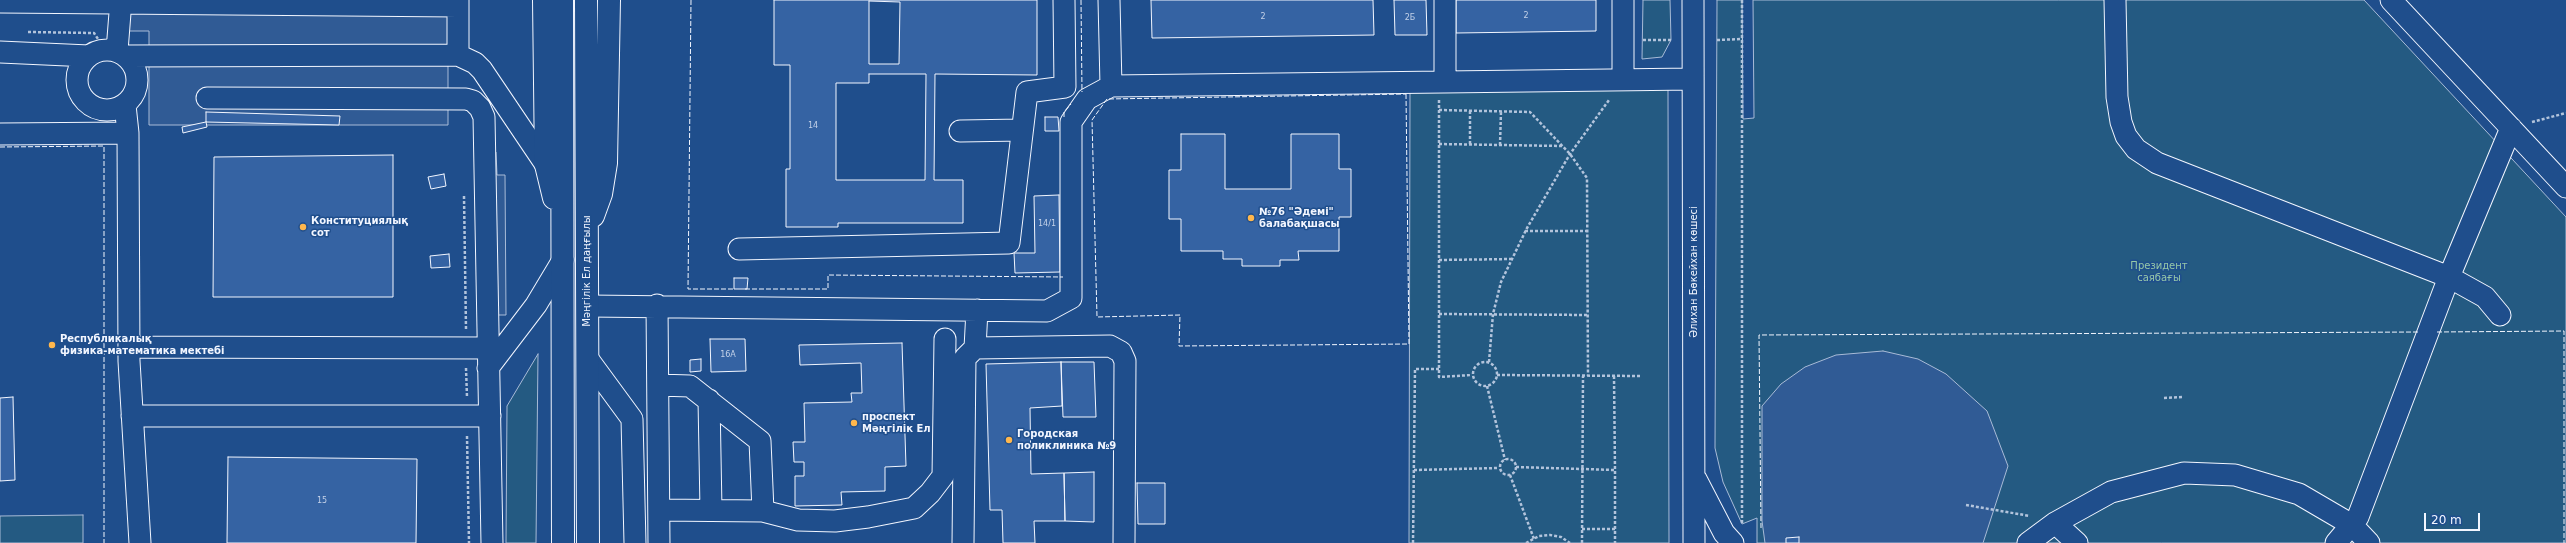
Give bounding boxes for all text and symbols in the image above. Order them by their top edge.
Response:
house number: 2 [1523,11,1529,21]
house number: 2 [1260,12,1266,22]
house number: 2Б [1405,13,1415,23]
house number: 14 [808,121,818,131]
place label: №76 "Әдемі" балабақшасы [1259,206,1340,230]
street label: Әлихан Бөкейхан көшесі [1688,206,1700,338]
marker: №76 "Әдемі" балабақшасы [1246,213,1256,223]
place label: Конституциялық сот [311,215,408,238]
street label: Мәңгілік Ел даңғылы [581,215,593,327]
house number: 14/1 [1038,219,1056,229]
marker: Конституциялық сот [298,222,308,232]
park label: Президент саябағы [2130,260,2188,284]
place label: Республикалық физика-математика мектебі [60,333,224,356]
marker: Республикалық физика-математика мектебі [47,340,57,350]
house number: 16А [720,350,736,360]
place label: проспект Мәңгілік Ел [862,411,931,434]
marker: проспект Мәңгілік Ел [849,418,859,428]
place label: Городская поликлиника №9 [1017,428,1116,452]
marker: Городская поликлиника №9 [1004,435,1014,445]
house number: 15 [317,496,327,506]
scale bar [2426,505,2482,531]
text: 20 m [2431,513,2462,527]

